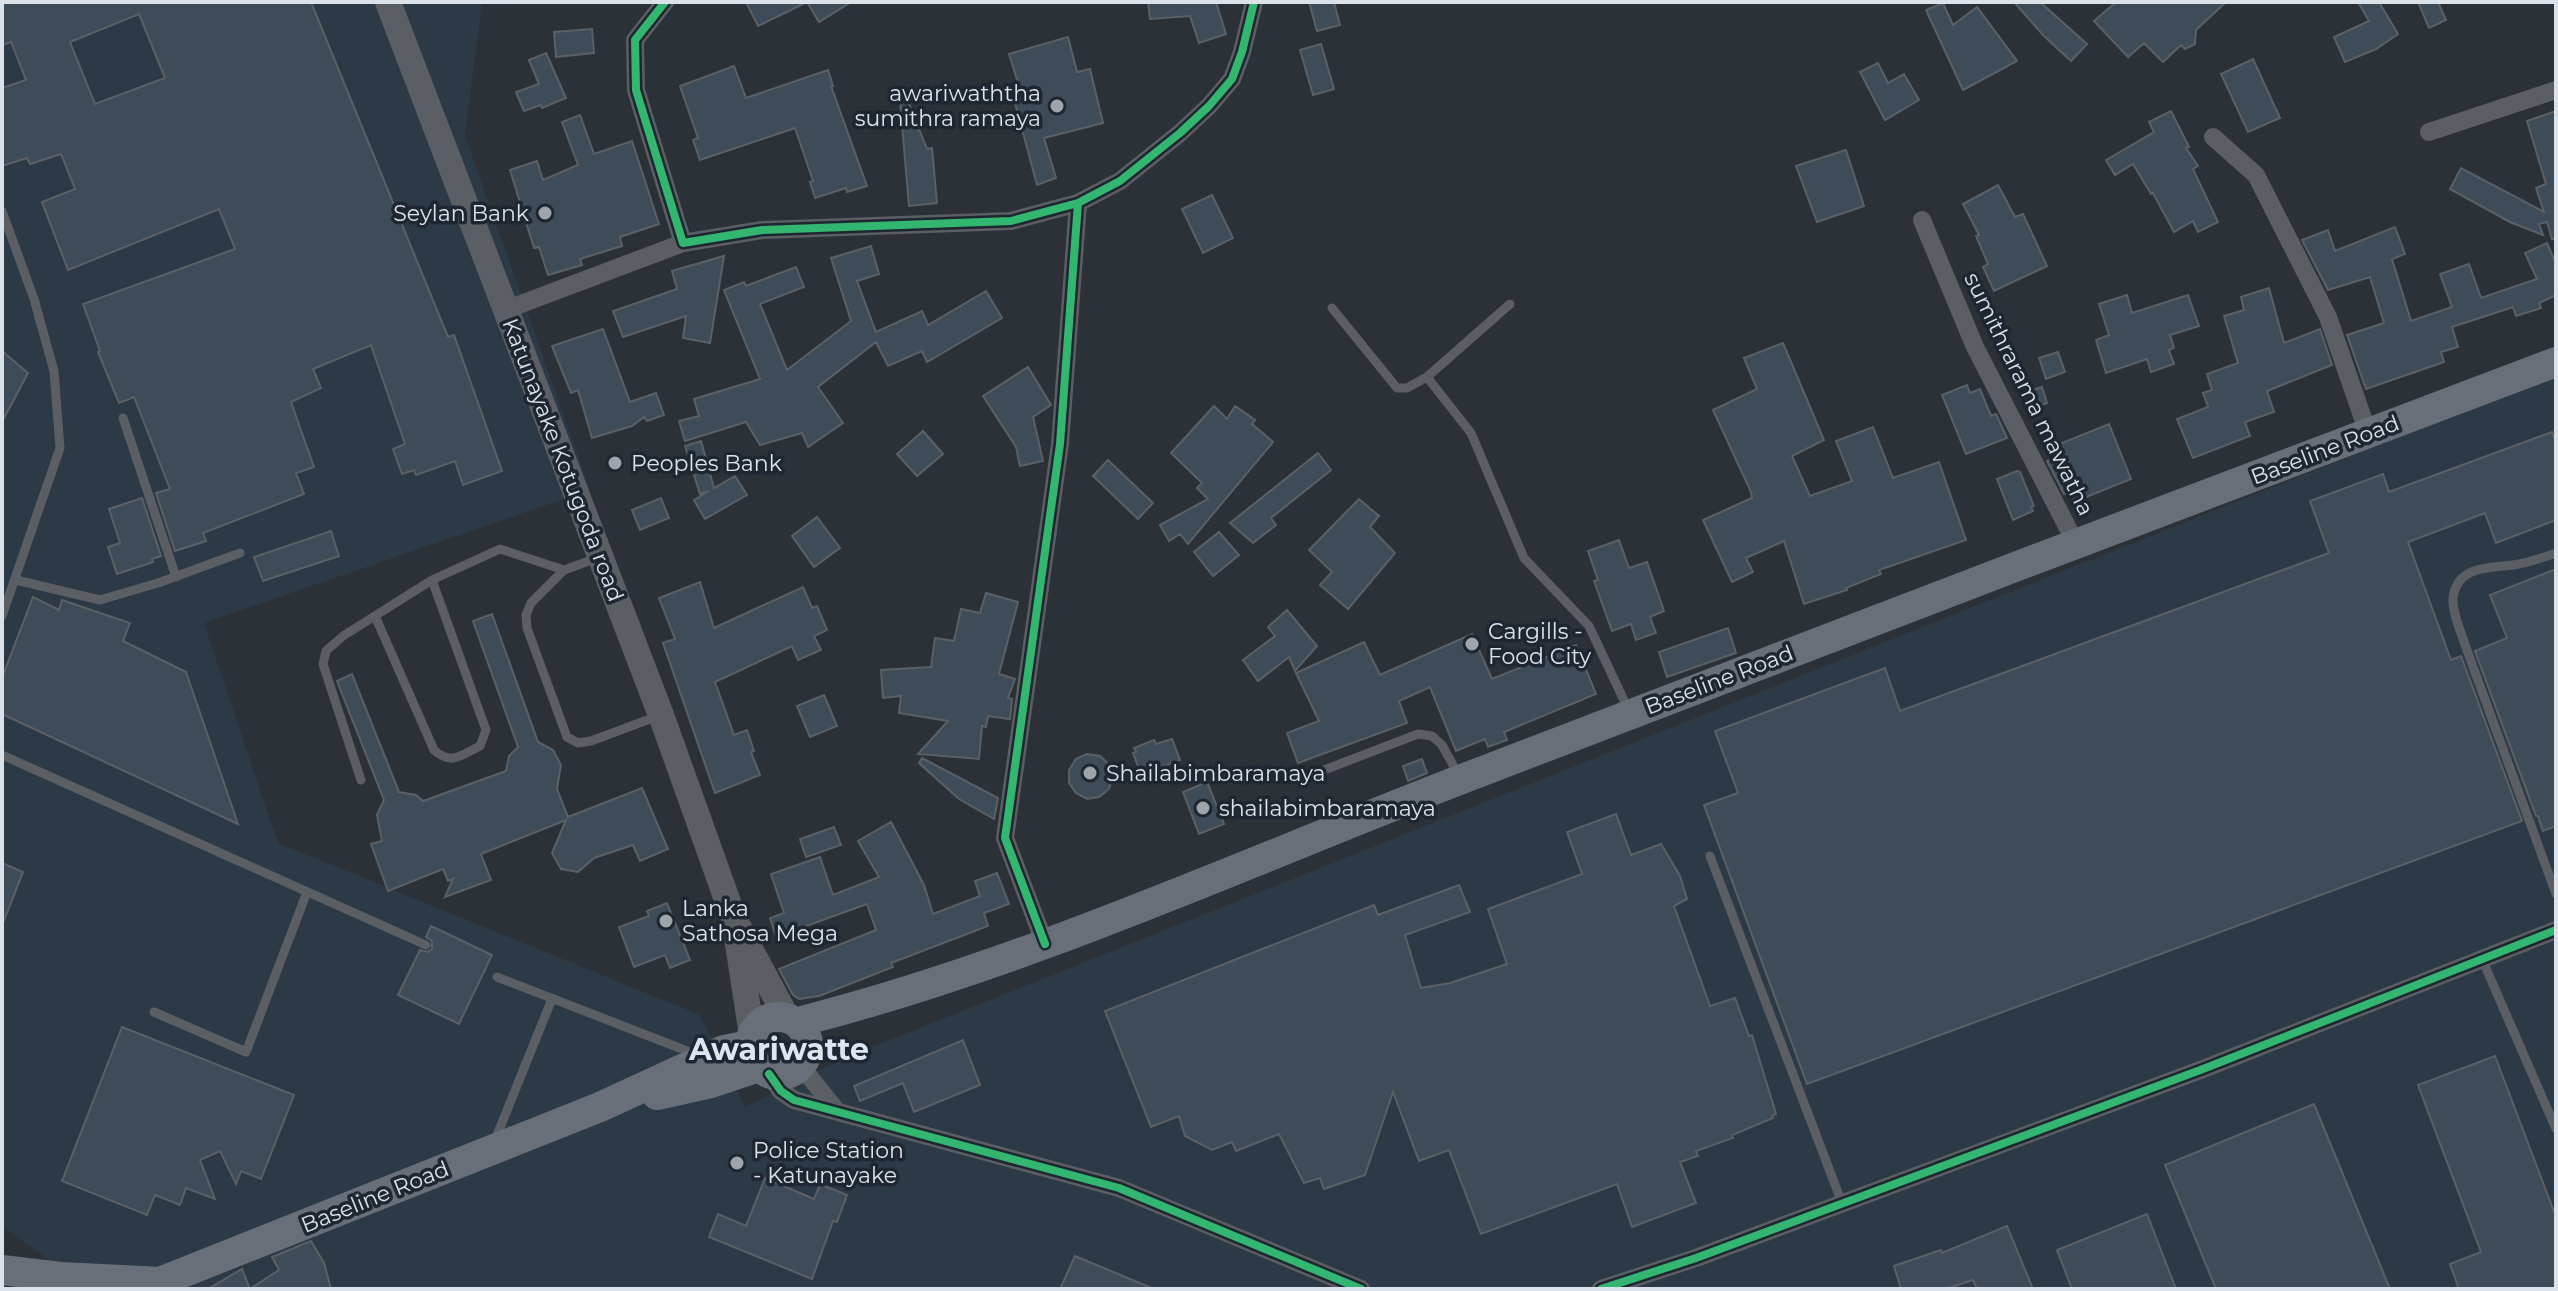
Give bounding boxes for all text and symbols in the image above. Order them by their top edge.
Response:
place label: awariwaththa sumithra ramaya [855,80,1041,132]
marker: awariwaththa sumithra ramaya [1048,97,1066,115]
place label: Seylan Bank [393,200,530,227]
marker: Seylan Bank [536,204,554,222]
street label: sumithrarama mawatha [1958,268,2100,520]
street label: Katunayake Kotugoda road [496,315,630,605]
street label: Baseline Road [2247,409,2403,491]
place label: Peoples Bank [631,450,783,477]
marker: Peoples Bank [606,454,624,472]
place label: Cargills - Food City [1488,618,1591,670]
marker: Cargills - Food City [1463,635,1481,653]
street label: Baseline Road [1641,639,1797,721]
place label: Shailabimbaramaya [1106,760,1325,787]
marker: Shailabimbaramaya [1081,764,1099,782]
place label: shailabimbaramaya [1219,795,1436,822]
marker: shailabimbaramaya [1194,799,1212,817]
place label: Lanka Sathosa Mega [682,895,838,947]
marker: Lanka Sathosa Mega [657,912,675,930]
district label: Awariwatte [688,1031,869,1068]
place label: Police Station - Katunayake [753,1137,904,1189]
marker: Police Station - Katunayake [728,1154,746,1172]
street label: Baseline Road [297,1155,453,1239]

